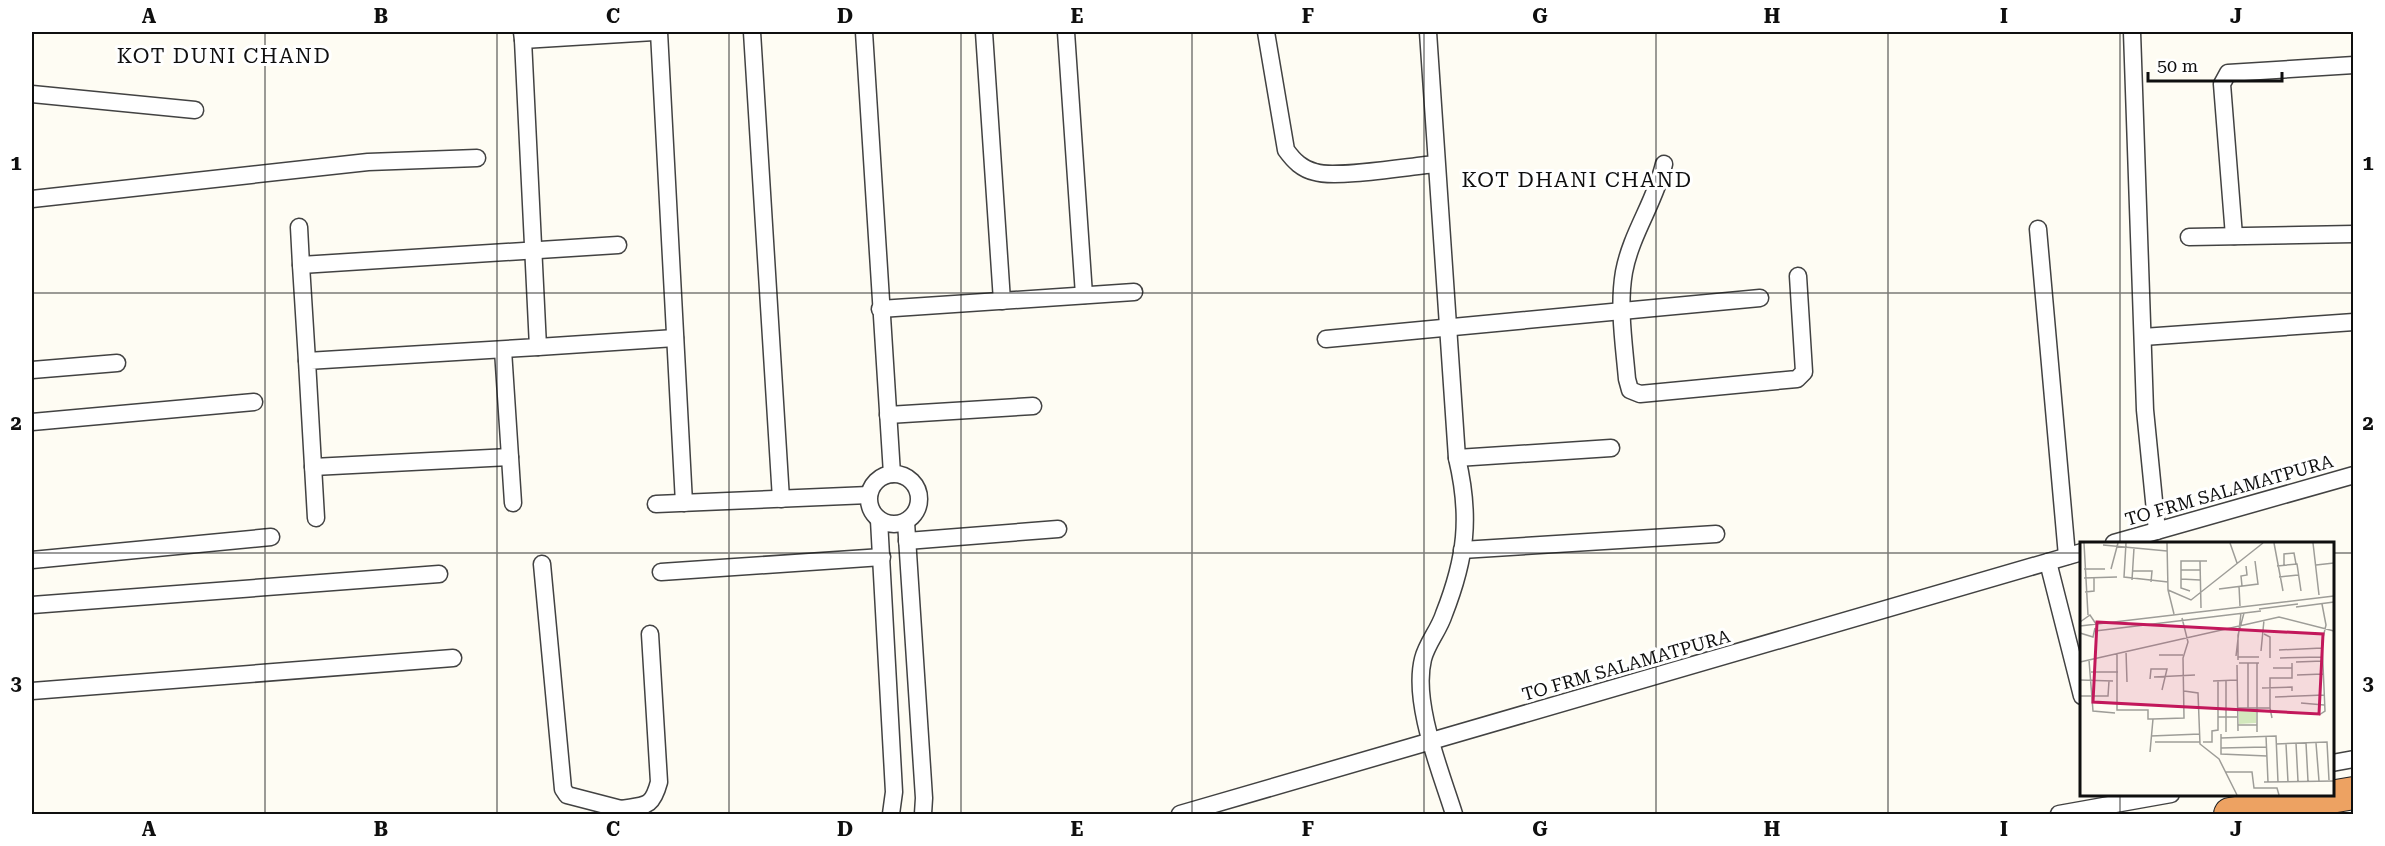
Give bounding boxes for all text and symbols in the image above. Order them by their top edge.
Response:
text: A [142,4,157,28]
text: B [374,4,388,28]
text: C [606,4,620,28]
text: D [837,4,853,28]
text: E [1071,4,1084,28]
text: F [1302,4,1314,28]
text: G [1532,4,1548,28]
text: H [1764,4,1780,28]
text: I [2000,4,2008,28]
text: J [2230,4,2242,28]
district label: KOT DUNI CHAND [117,44,331,68]
scale bar [2148,45,2282,83]
text: 50 m [2157,55,2198,76]
text: 1 [10,151,22,175]
text: 1 [2362,151,2374,175]
district label: KOT DHANI CHAND [1461,168,1693,192]
text: 2 [10,411,22,435]
text: 2 [2362,411,2374,435]
street label: TO FRM SALAMATPURA [2123,450,2336,530]
inset map [2080,542,2334,795]
street label: TO FRM SALAMATPURA [1520,625,1733,705]
text: 3 [10,671,22,695]
text: 3 [2362,671,2374,695]
text: A [142,817,157,841]
text: B [374,817,388,841]
text: C [606,817,620,841]
text: D [837,817,853,841]
text: E [1071,817,1084,841]
text: F [1302,817,1314,841]
text: G [1532,817,1548,841]
text: H [1764,817,1780,841]
text: I [2000,817,2008,841]
text: J [2230,817,2242,841]

